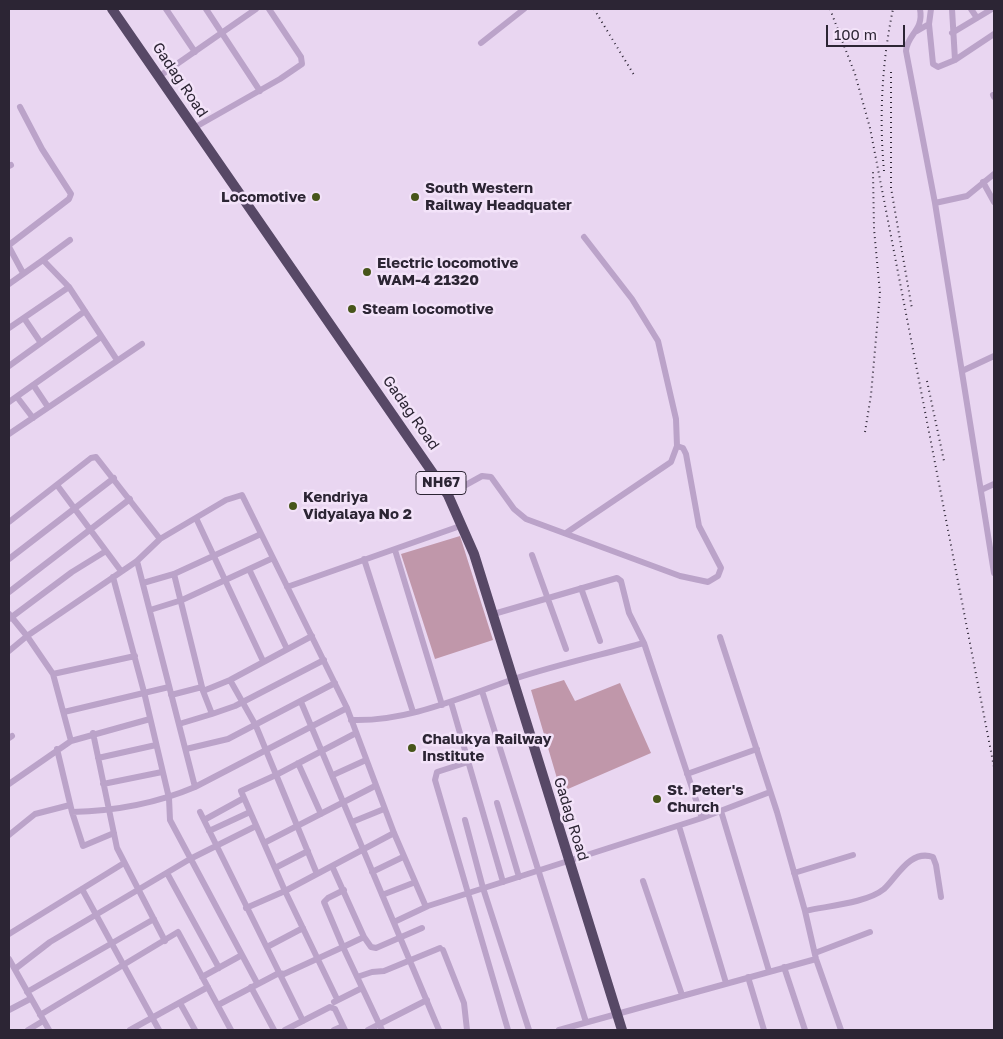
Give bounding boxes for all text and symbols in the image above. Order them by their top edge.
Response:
scale bar [828,15,907,47]
text: 100 m [834,25,877,43]
street label: Gadag Road [148,39,212,121]
place label: South Western Railway Headquater [425,179,572,214]
place label: Locomotive [221,188,306,206]
marker: Locomotive [310,191,322,203]
marker: South Western Railway Headquater [409,191,421,203]
place label: Electric locomotive WAM-4 21320 [377,254,518,289]
marker: Electric locomotive WAM-4 21320 [361,266,373,278]
place label: Steam locomotive [362,300,494,318]
marker: Steam locomotive [346,303,358,315]
street label: Gadag Road [379,372,443,454]
road number: NH67 [416,472,466,494]
place label: Kendriya Vidyalaya No 2 [303,488,412,523]
marker: Kendriya Vidyalaya No 2 [287,500,299,512]
place label: Chalukya Railway Institute [422,730,552,765]
marker: Chalukya Railway Institute [406,742,418,754]
street label: Gadag Road [550,775,592,863]
place label: St. Peter's Church [667,781,744,816]
marker: St. Peter's Church [651,793,663,805]

